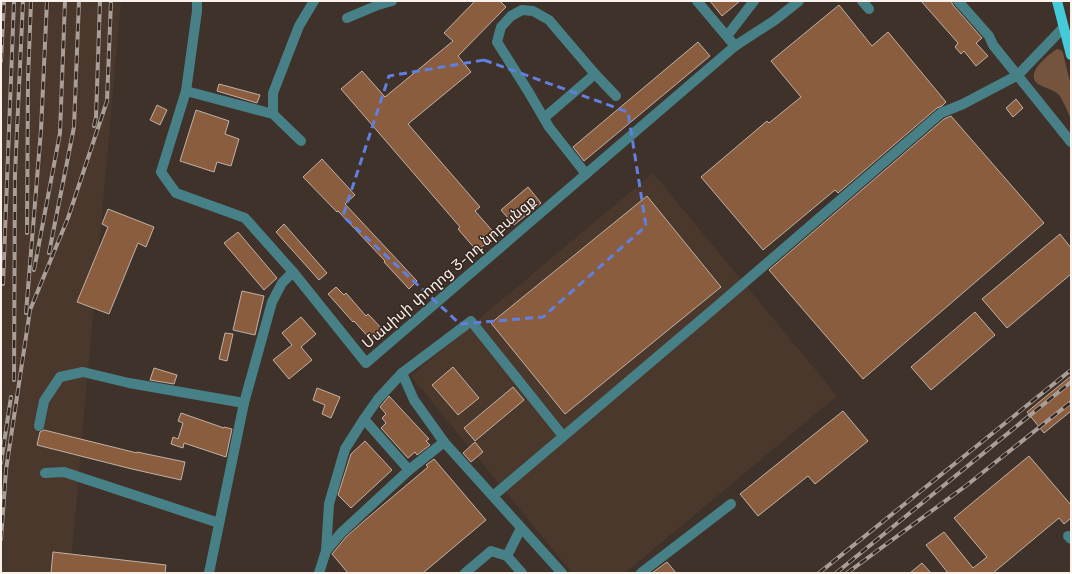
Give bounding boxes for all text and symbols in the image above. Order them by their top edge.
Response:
street label: Մասիսի փողոց 3-րդ նրբանցք [358,191,540,352]

